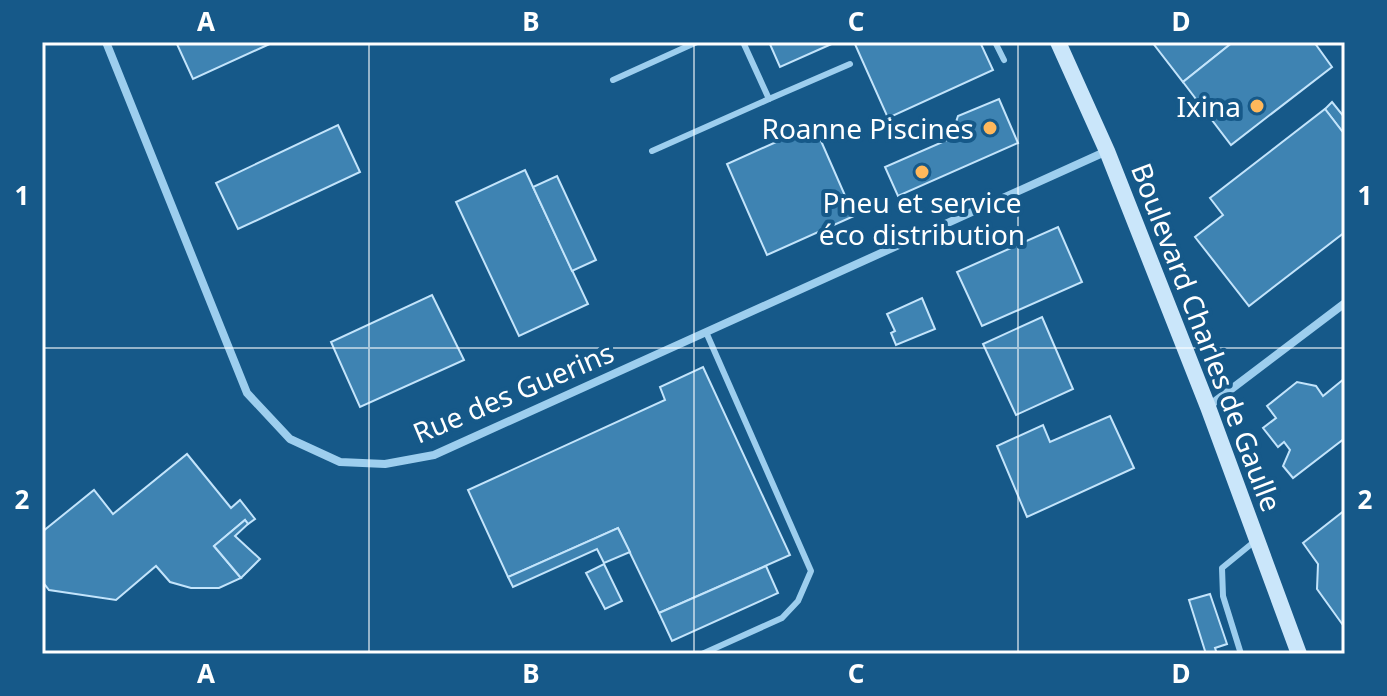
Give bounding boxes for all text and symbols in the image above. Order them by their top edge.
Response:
text: A [197,3,215,39]
text: B [522,3,540,39]
text: C [848,3,864,39]
text: D [1171,3,1191,39]
place label: Ixina [1176,87,1241,125]
marker: Ixina [1248,97,1266,115]
place label: Roanne Piscines [762,109,974,147]
marker: Roanne Piscines [981,119,999,137]
street label: Boulevard Charles de Gaulle [1123,157,1291,517]
marker: Pneu et service éco distribution [913,163,931,181]
text: 1 [15,177,29,213]
text: 1 [1358,177,1372,213]
place label: Pneu et service éco distribution [819,183,1025,253]
street label: Rue des Guerins [407,333,619,451]
text: 2 [15,481,30,517]
text: 2 [1358,481,1373,517]
text: A [197,655,215,691]
text: B [522,655,540,691]
text: C [848,655,864,691]
text: D [1171,655,1191,691]

